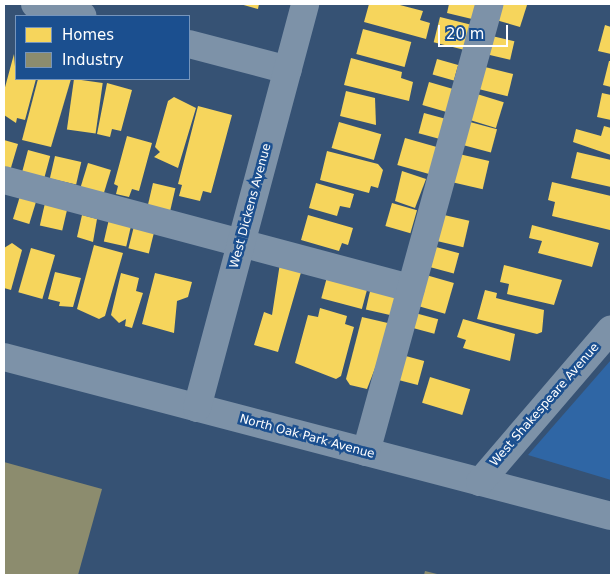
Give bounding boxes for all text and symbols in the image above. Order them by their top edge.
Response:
legend [15,15,190,80]
scale bar [440,15,510,47]
text: 20 m [446,25,484,43]
text: Homes [62,26,114,44]
text: Industry [62,51,124,69]
street label: West Dickens Avenue [227,142,275,270]
street label: West Shakespeare Avenue [487,340,603,470]
street label: North Oak Park Avenue [238,412,376,462]

